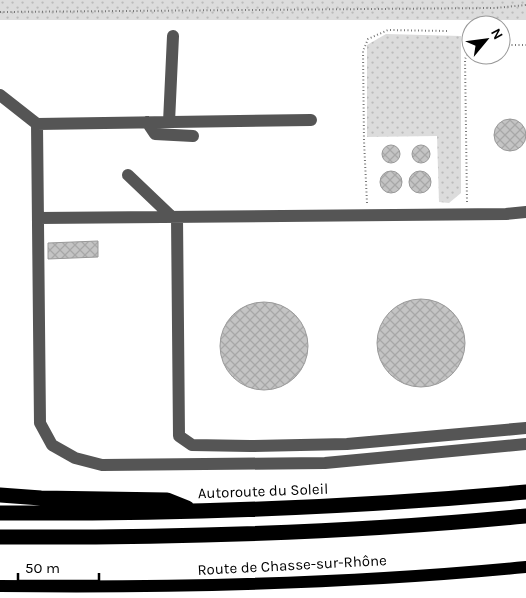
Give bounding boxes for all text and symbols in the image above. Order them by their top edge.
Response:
north arrow [461,15,511,65]
text: N [487,25,507,42]
street label: Autoroute du Soleil [197,480,329,502]
scale bar [18,550,99,582]
street label: Route de Chasse-sur-Rhône [197,551,387,579]
text: 50 m [25,559,60,577]

